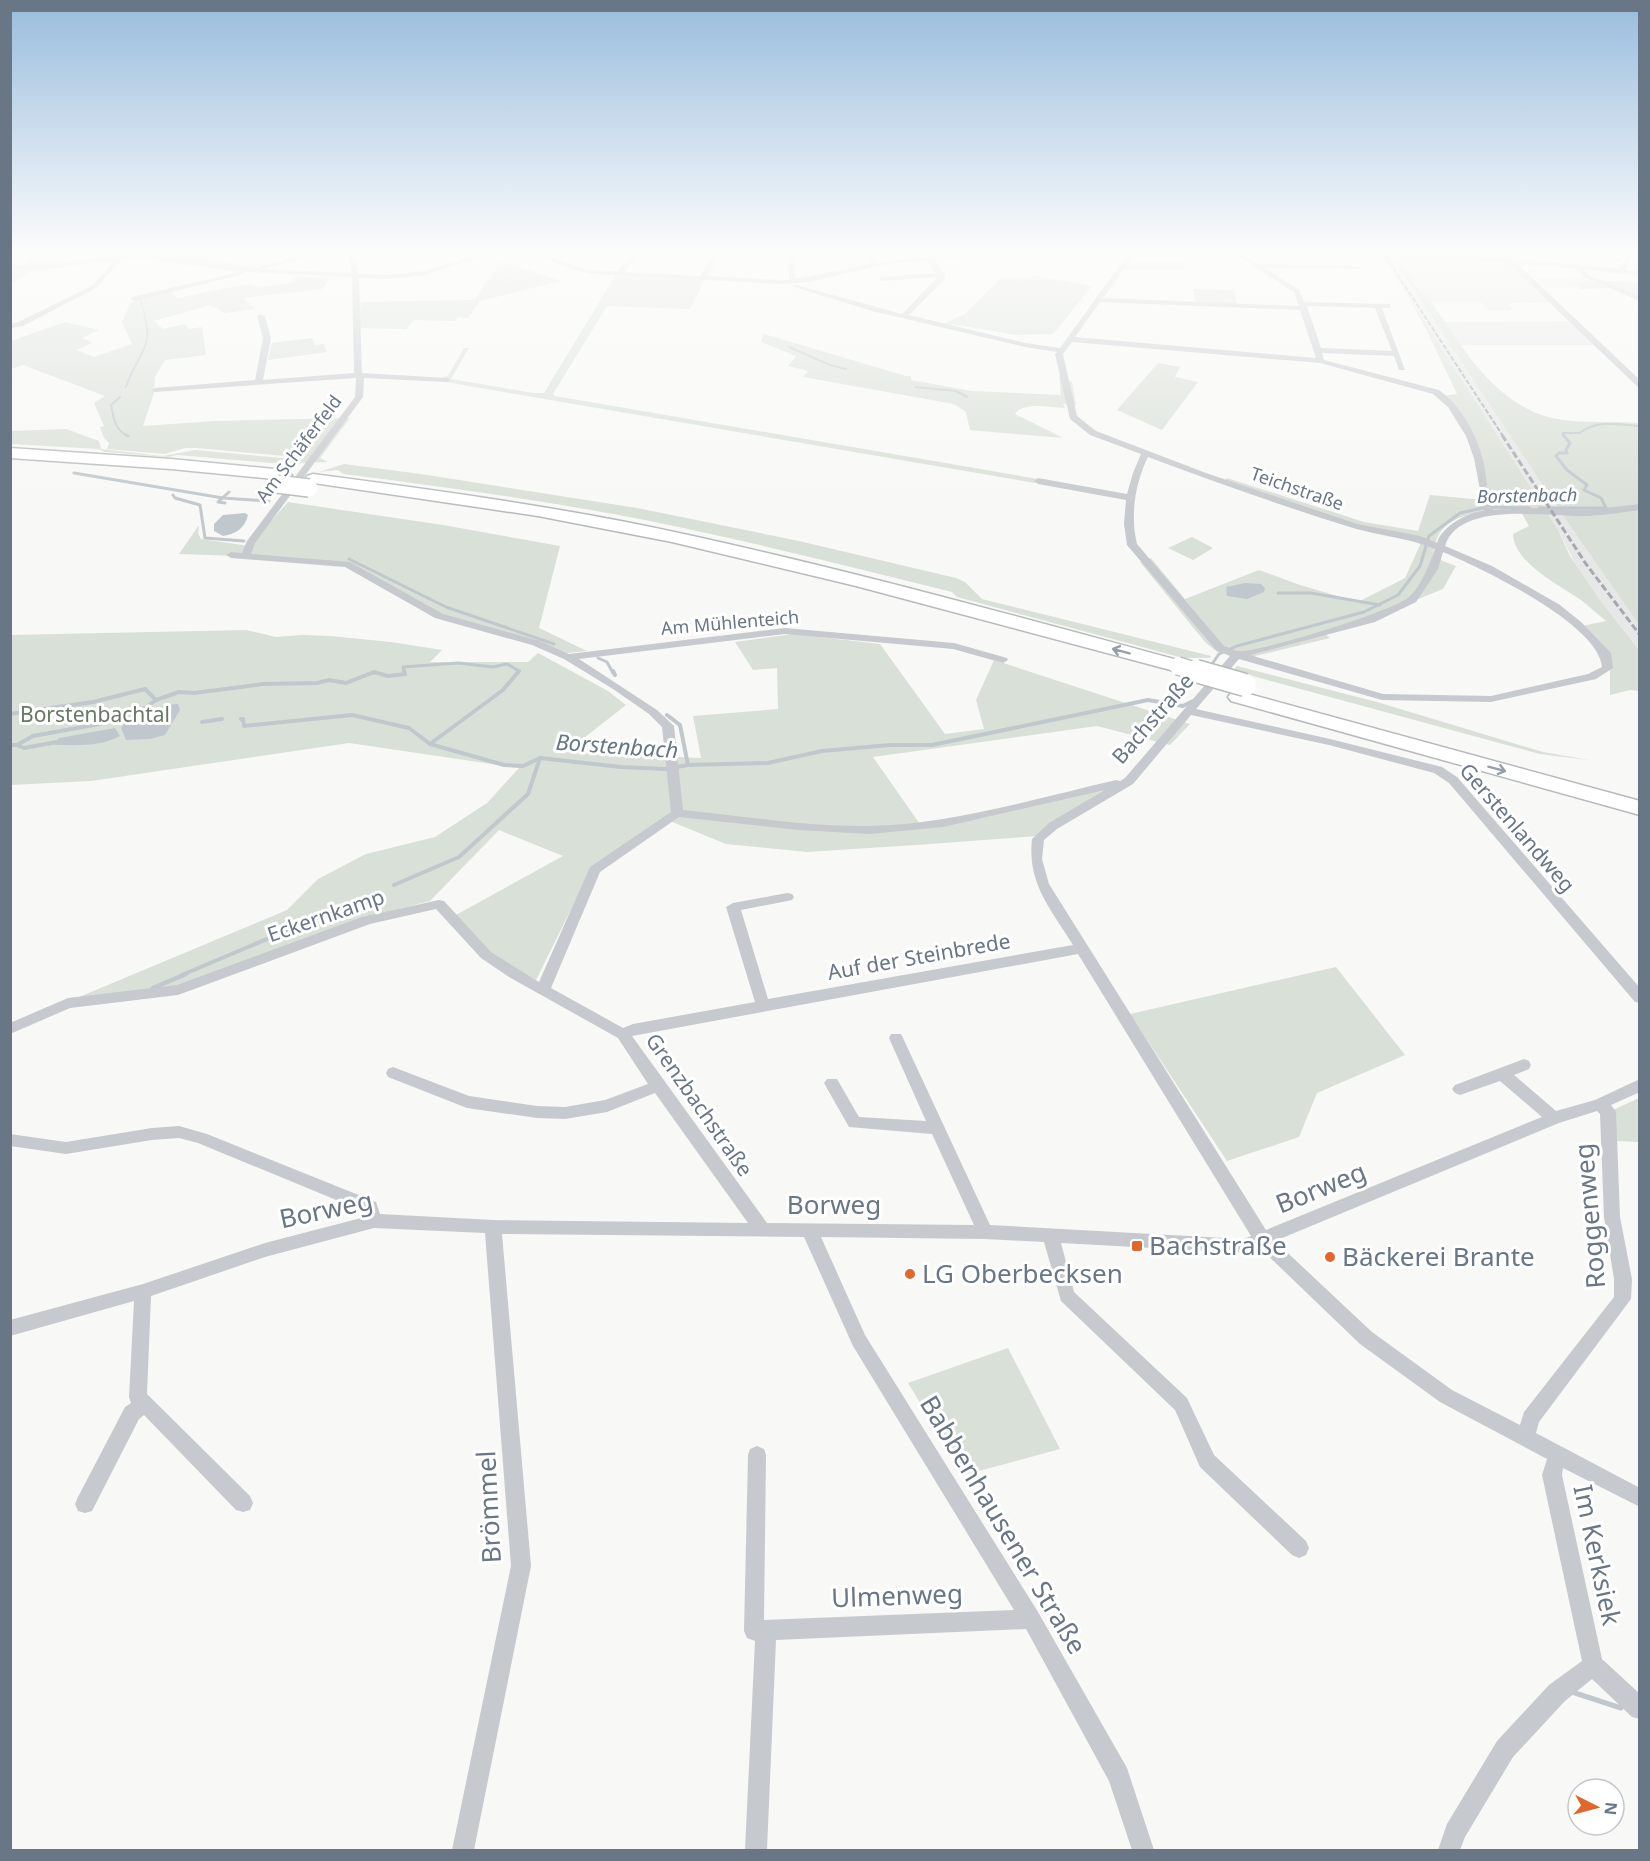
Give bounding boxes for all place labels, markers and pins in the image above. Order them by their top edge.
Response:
place label: Bachstraße [1149,1227,1287,1263]
place label: Bäckerei Brante [1342,1238,1535,1274]
marker: Bachstraße [1130,1239,1144,1253]
marker: Bäckerei Brante [1323,1250,1337,1264]
place label: LG Oberbecksen [922,1255,1123,1291]
marker: LG Oberbecksen [903,1267,917,1281]

